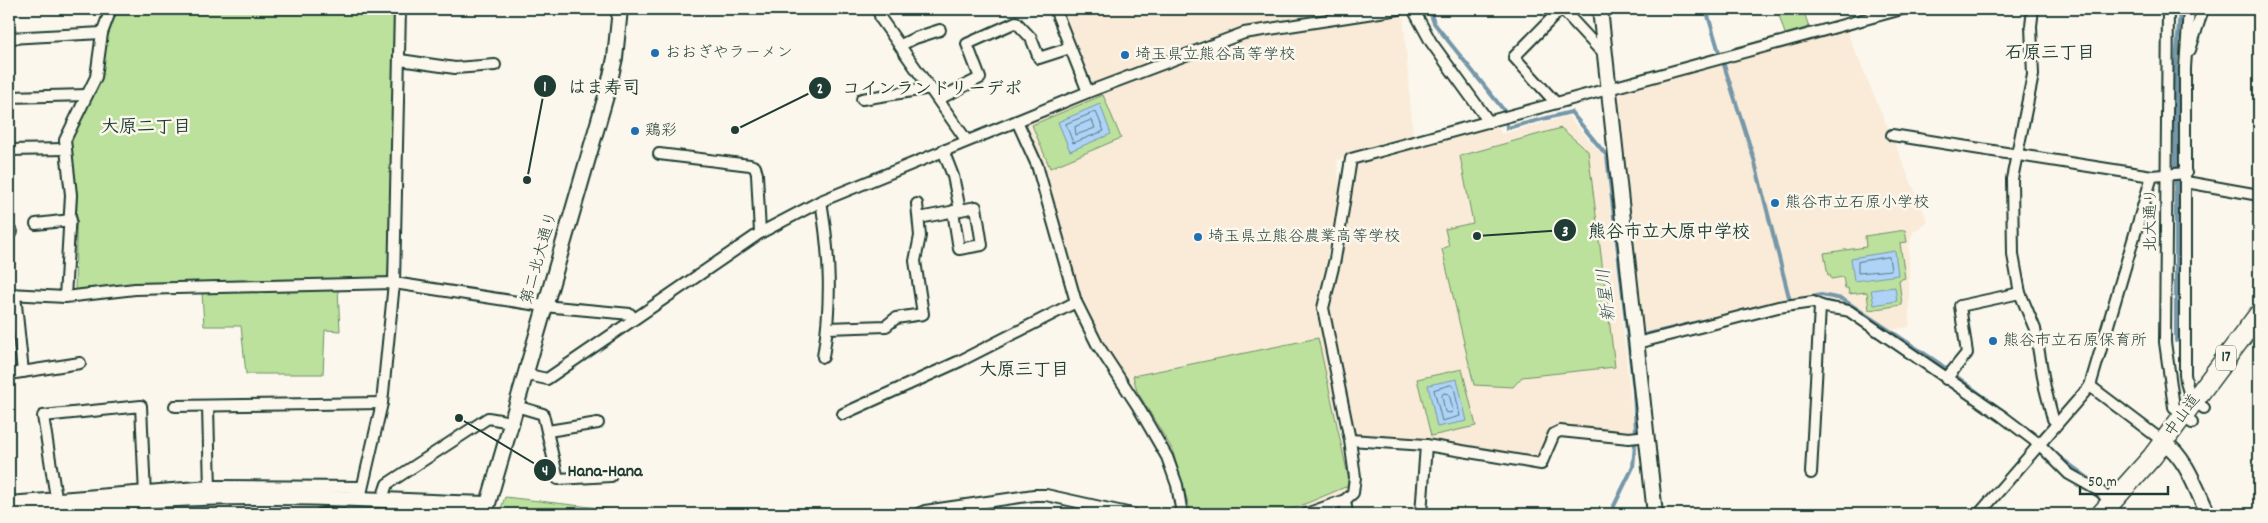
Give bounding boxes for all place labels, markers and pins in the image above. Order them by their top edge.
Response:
place label: おおぎやラーメン [665,42,793,65]
place label: 埼玉県立熊谷高等学校 [1135,44,1295,67]
marker: おおぎやラーメン [649,47,661,59]
marker: 埼玉県立熊谷高等学校 [1119,49,1131,61]
callout: はま寿司 [533,70,650,103]
callout: コインランドリーデポ [807,72,1032,105]
place label: 鶏彩 [645,120,677,143]
marker: 鶏彩 [629,125,641,137]
place label: 熊谷市立石原小学校 [1785,192,1929,215]
marker: 熊谷市立石原小学校 [1769,197,1781,209]
callout: 熊谷市立大原中学校 [1553,214,1760,247]
place label: 埼玉県立熊谷農業高等学校 [1208,226,1400,249]
marker: 埼玉県立熊谷農業高等学校 [1192,231,1204,243]
place label: 熊谷市立石原保育所 [2003,330,2147,353]
marker: 熊谷市立石原保育所 [1987,335,1999,347]
callout: Hana-Hana [532,453,652,486]

